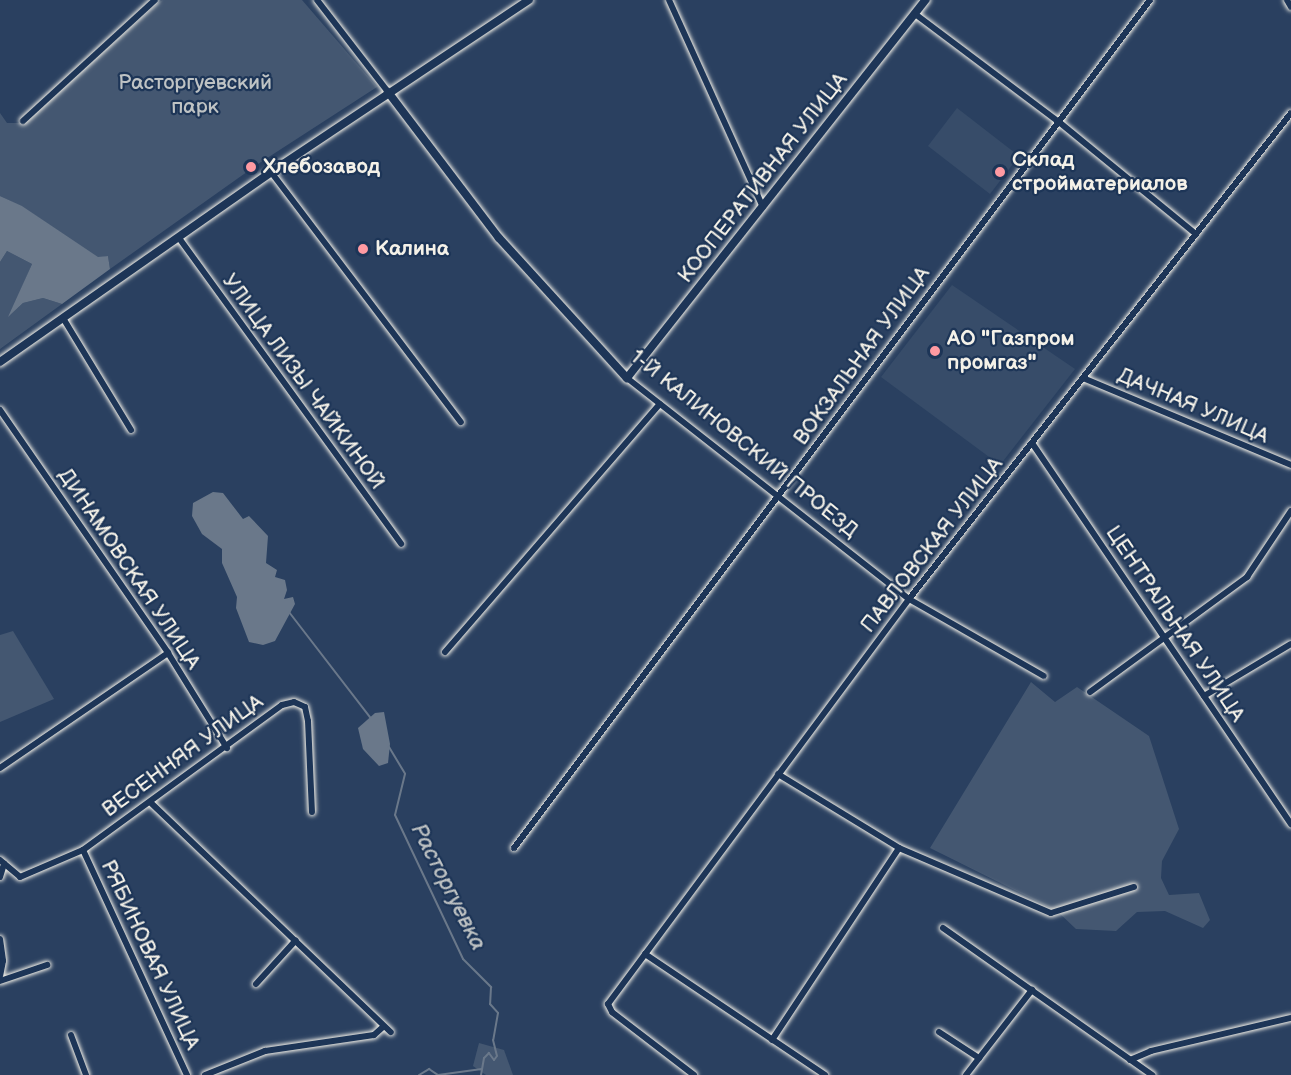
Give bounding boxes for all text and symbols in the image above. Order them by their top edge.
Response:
street label: КООПЕРАТИВНАЯ УЛИЦА [673,68,853,288]
park label: Расторгуевский парк [118,70,272,120]
place label: Склад стройматериалов [1012,147,1188,197]
place label: Хлебозавод [263,154,380,180]
marker: Хлебозавод [244,160,258,174]
marker: Склад стройматериалов [993,165,1007,179]
place label: Калина [375,236,449,262]
marker: Калина [356,242,370,256]
street label: ВОКЗАЛЬНАЯ УЛИЦА [789,262,935,450]
street label: УЛИЦА ЛИЗЫ ЧАЙКИНОЙ [216,269,390,495]
place label: АО "Газпром промгаз" [947,326,1075,376]
street label: 1-Й КАЛИНОВСКИЙ ПРОЕЗД [625,344,863,544]
marker: АО "Газпром промгаз" [928,344,942,358]
street label: ДАЧНАЯ УЛИЦА [1114,363,1272,449]
street label: ПАВЛОВСКАЯ УЛИЦА [856,452,1008,638]
street label: ДИНАМОВСКАЯ УЛИЦА [52,464,206,674]
street label: ЦЕНТРАЛЬНАЯ УЛИЦА [1100,521,1250,727]
street label: ВЕСЕННЯЯ УЛИЦА [98,689,268,823]
water label: Расторгуевка [405,819,491,955]
street label: РЯБИНОВАЯ УЛИЦА [95,856,205,1054]

